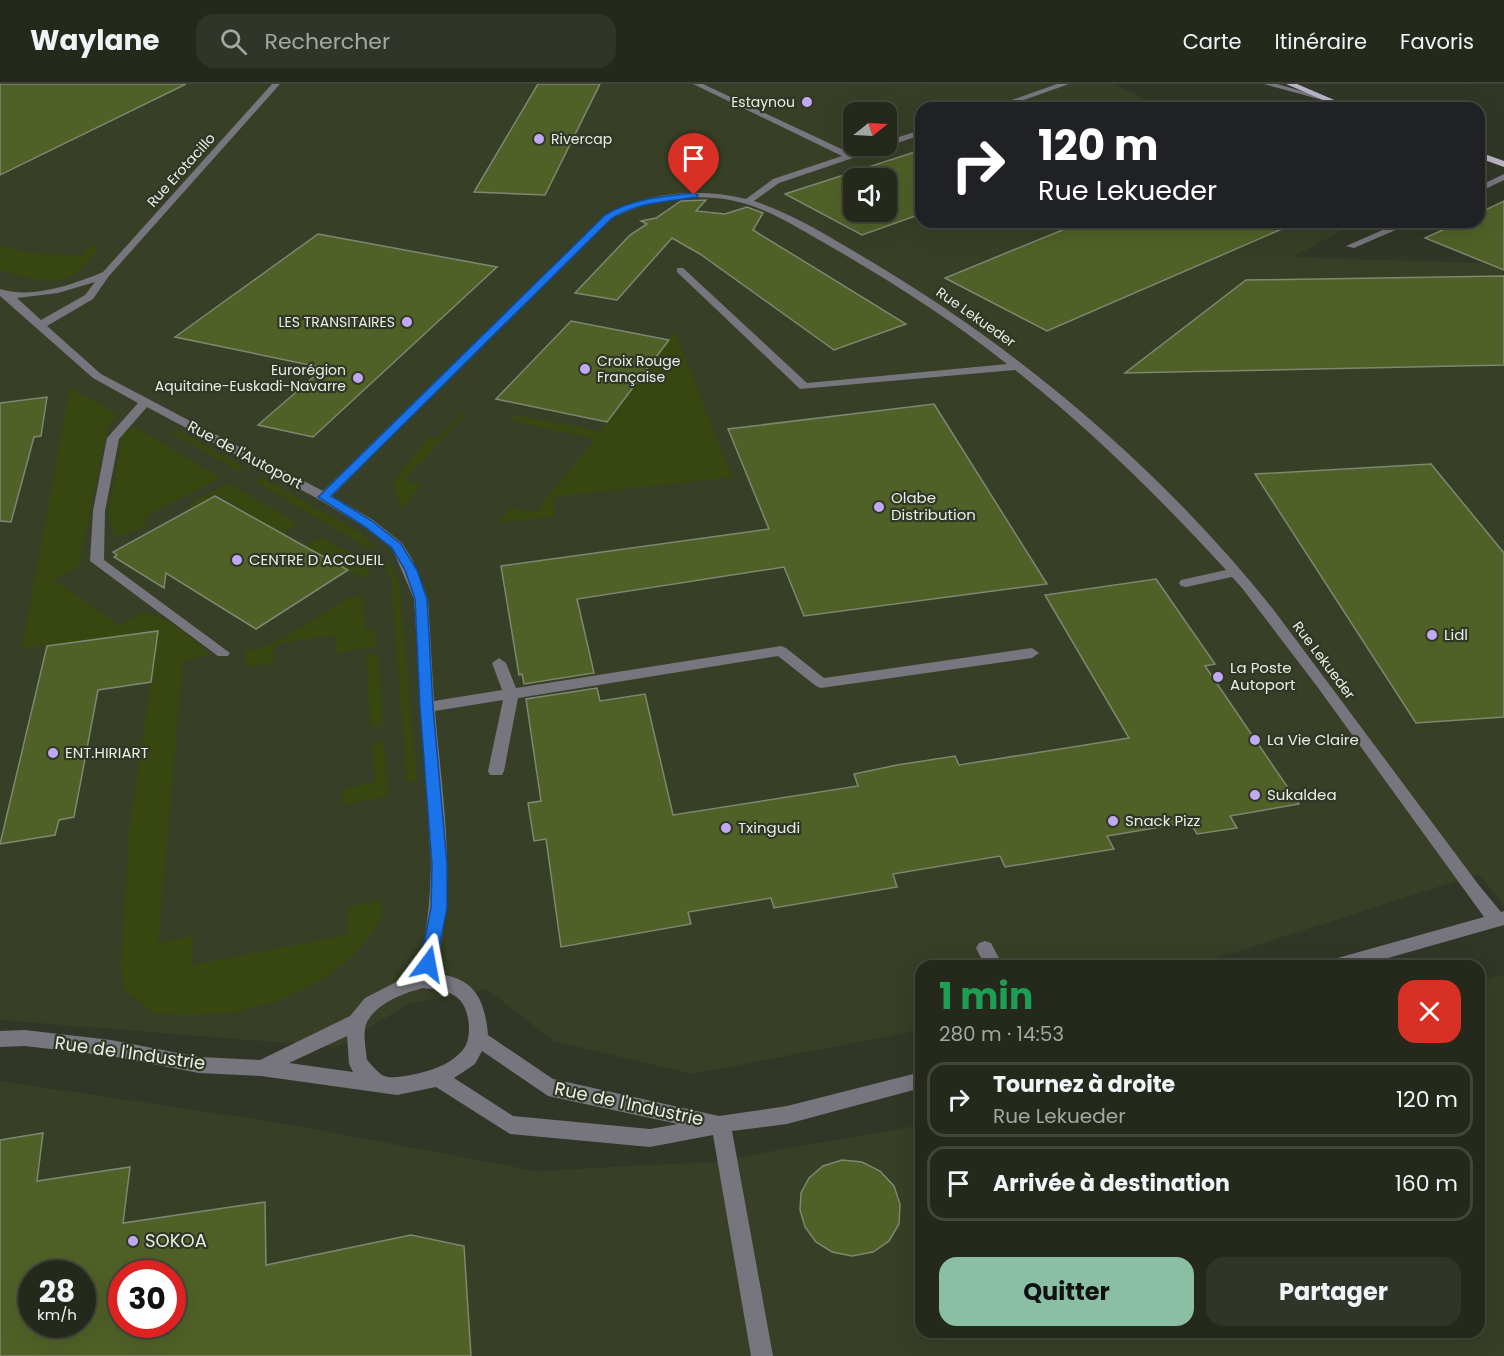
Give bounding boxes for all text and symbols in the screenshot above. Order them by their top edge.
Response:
search box [196,14,616,68]
text: Waylane [30,21,160,60]
icon: search [217,25,250,58]
text: Rechercher [265,26,390,57]
text: Carte [1183,27,1242,56]
text: Itinéraire [1275,27,1367,56]
text: Favoris [1400,27,1474,56]
place label: Estaynou [731,92,795,112]
marker: Estaynou [800,95,814,109]
north arrow [843,102,897,156]
map controls [843,102,897,222]
text: 120 m [1038,116,1159,175]
icon: right [939,126,1017,204]
street label: Rue Erotacillo [142,129,220,211]
place label: Rivercap [551,129,612,149]
marker: Rivercap [532,132,546,146]
pin [668,133,719,195]
icon: arrive [677,142,710,175]
button: sound [843,168,897,222]
text: Rue Lekueder [1038,172,1217,209]
street label: Rue Lekueder [932,282,1020,352]
place label: LES TRANSITAIRES [278,312,395,332]
marker: LES TRANSITAIRES [400,315,414,329]
place label: Croix Rouge Française [597,351,681,387]
place label: Eurorégion Aquitaine-Euskadi-Navarre [155,360,346,396]
marker: Croix Rouge Française [578,362,592,376]
marker: Eurorégion Aquitaine-Euskadi-Navarre [351,371,365,385]
street label: Rue de l'Autoport [184,415,306,494]
place label: Olabe Distribution [891,487,976,525]
marker: Olabe Distribution [872,500,886,514]
place label: CENTRE D ACCUEIL [249,549,384,570]
marker: CENTRE D ACCUEIL [230,553,244,567]
street label: Rue Lekueder [1288,617,1360,703]
place label: Lidl [1444,624,1468,645]
marker: Lidl [1425,628,1439,642]
place label: La Poste Autoport [1230,657,1296,695]
marker: La Poste Autoport [1211,670,1225,684]
place label: La Vie Claire [1267,729,1359,750]
marker: La Vie Claire [1248,733,1262,747]
place label: ENT.HIRIART [65,742,149,763]
marker: ENT.HIRIART [46,746,60,760]
place label: Sukaldea [1267,784,1337,805]
marker: Sukaldea [1248,788,1262,802]
place label: Snack Pizz [1125,810,1201,831]
marker: Snack Pizz [1106,814,1120,828]
place label: Txingudi [738,817,800,838]
marker: Txingudi [719,821,733,835]
position arrow [396,932,460,996]
text: 1 min [939,971,1033,1022]
button: close [1398,980,1461,1043]
text: 280 m · 14:53 [939,1020,1064,1048]
street label: Rue de l'Industrie [53,1030,207,1075]
text: Tournez à droite [993,1069,1175,1100]
street label: Rue de l'Industrie [552,1076,706,1132]
icon: right [942,1083,975,1116]
text: 120 m [1396,1084,1458,1115]
text: Rue Lekueder [993,1102,1126,1130]
icon: arrive [942,1167,975,1200]
text: Arrivée à destination [993,1168,1230,1199]
text: 160 m [1395,1168,1458,1199]
place label: SOKOA [145,1228,207,1253]
marker: SOKOA [126,1234,140,1248]
button: Quitter [939,1257,1194,1326]
button: Partager [1206,1257,1461,1326]
speed limit sign: 30 [108,1260,186,1338]
text: 28 [39,1270,75,1313]
text: km/h [37,1304,77,1325]

